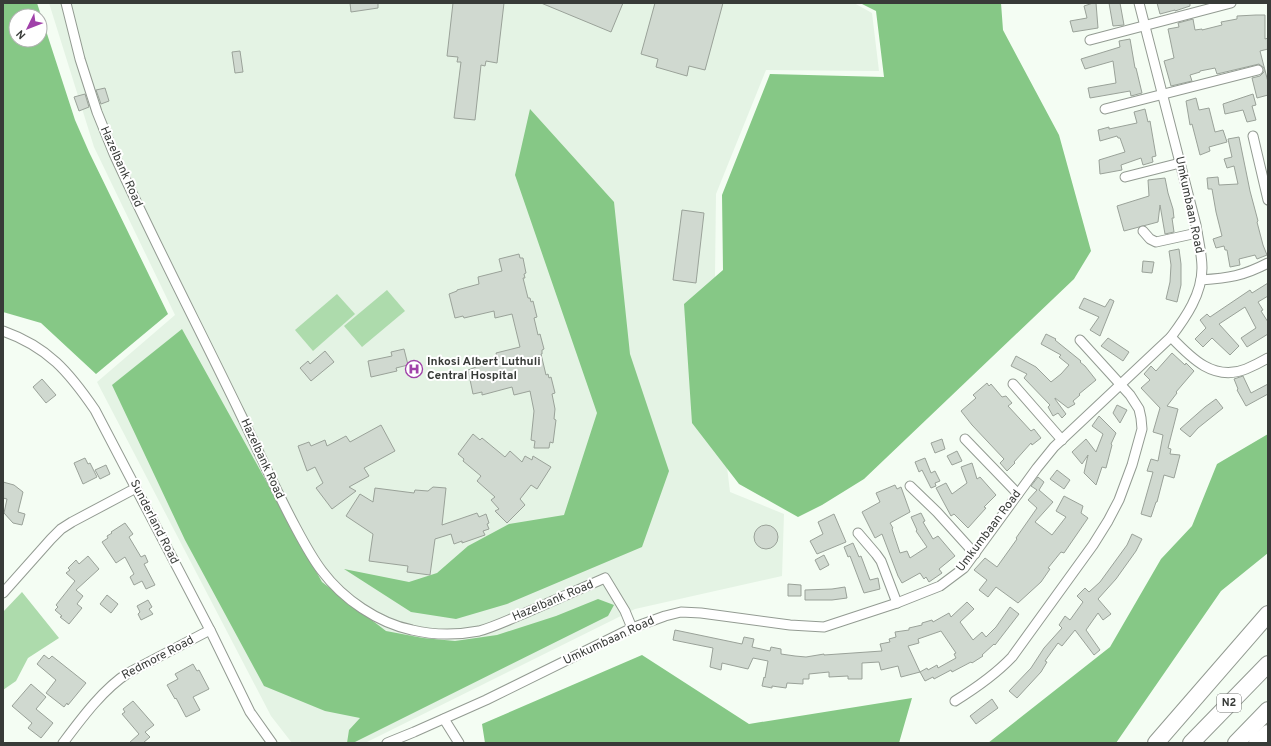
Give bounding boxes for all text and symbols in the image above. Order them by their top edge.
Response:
north arrow [8,8,48,48]
text: N [14,26,29,42]
street label: Hazelbank Road [96,124,146,210]
street label: Umkumbaan Road [1171,155,1207,255]
place label: Inkosi Albert Luthuli Central Hospital [427,354,541,384]
hospital icon: Inkosi Albert Luthuli Central Hospital [404,359,424,379]
street label: Hazelbank Road [236,416,288,502]
street label: Sunderland Road [126,477,182,567]
street label: Umkumbaan Road [953,487,1025,575]
street label: Hazelbank Road [510,577,596,625]
street label: Umkumbaan Road [561,613,657,669]
street label: Redmore Road [119,632,197,684]
road number: N2 [1217,694,1241,712]

